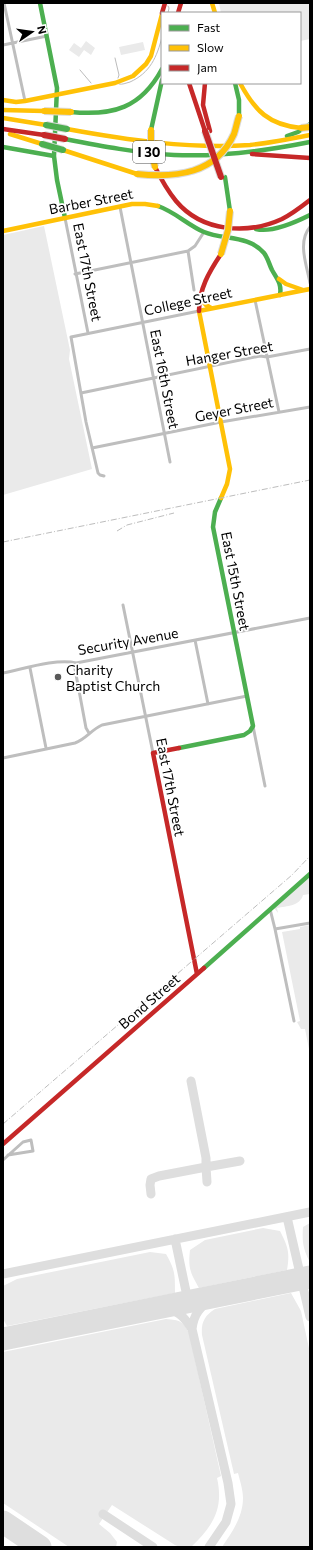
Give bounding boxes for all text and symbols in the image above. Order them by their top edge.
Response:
north arrow [12,12,52,52]
legend [161,12,301,84]
text: Fast [197,20,220,34]
text: N [35,24,49,35]
text: Slow [197,40,224,54]
text: Jam [197,60,217,75]
road number: I 30 [133,141,165,163]
street label: Barber Street [47,184,135,217]
street label: East 17th Street [70,221,106,323]
street label: College Street [142,283,234,319]
street label: East 16th Street [147,328,183,430]
street label: Hanger Street [184,337,274,369]
street label: Geyer Street [193,393,275,425]
street label: East 15th Street [218,530,254,632]
street label: Security Avenue [76,624,180,658]
place label: Charity Baptist Church [66,661,160,694]
marker: Charity Baptist Church [53,672,63,682]
street label: East 17th Street [153,736,189,838]
street label: Bond Street [115,970,183,1032]

